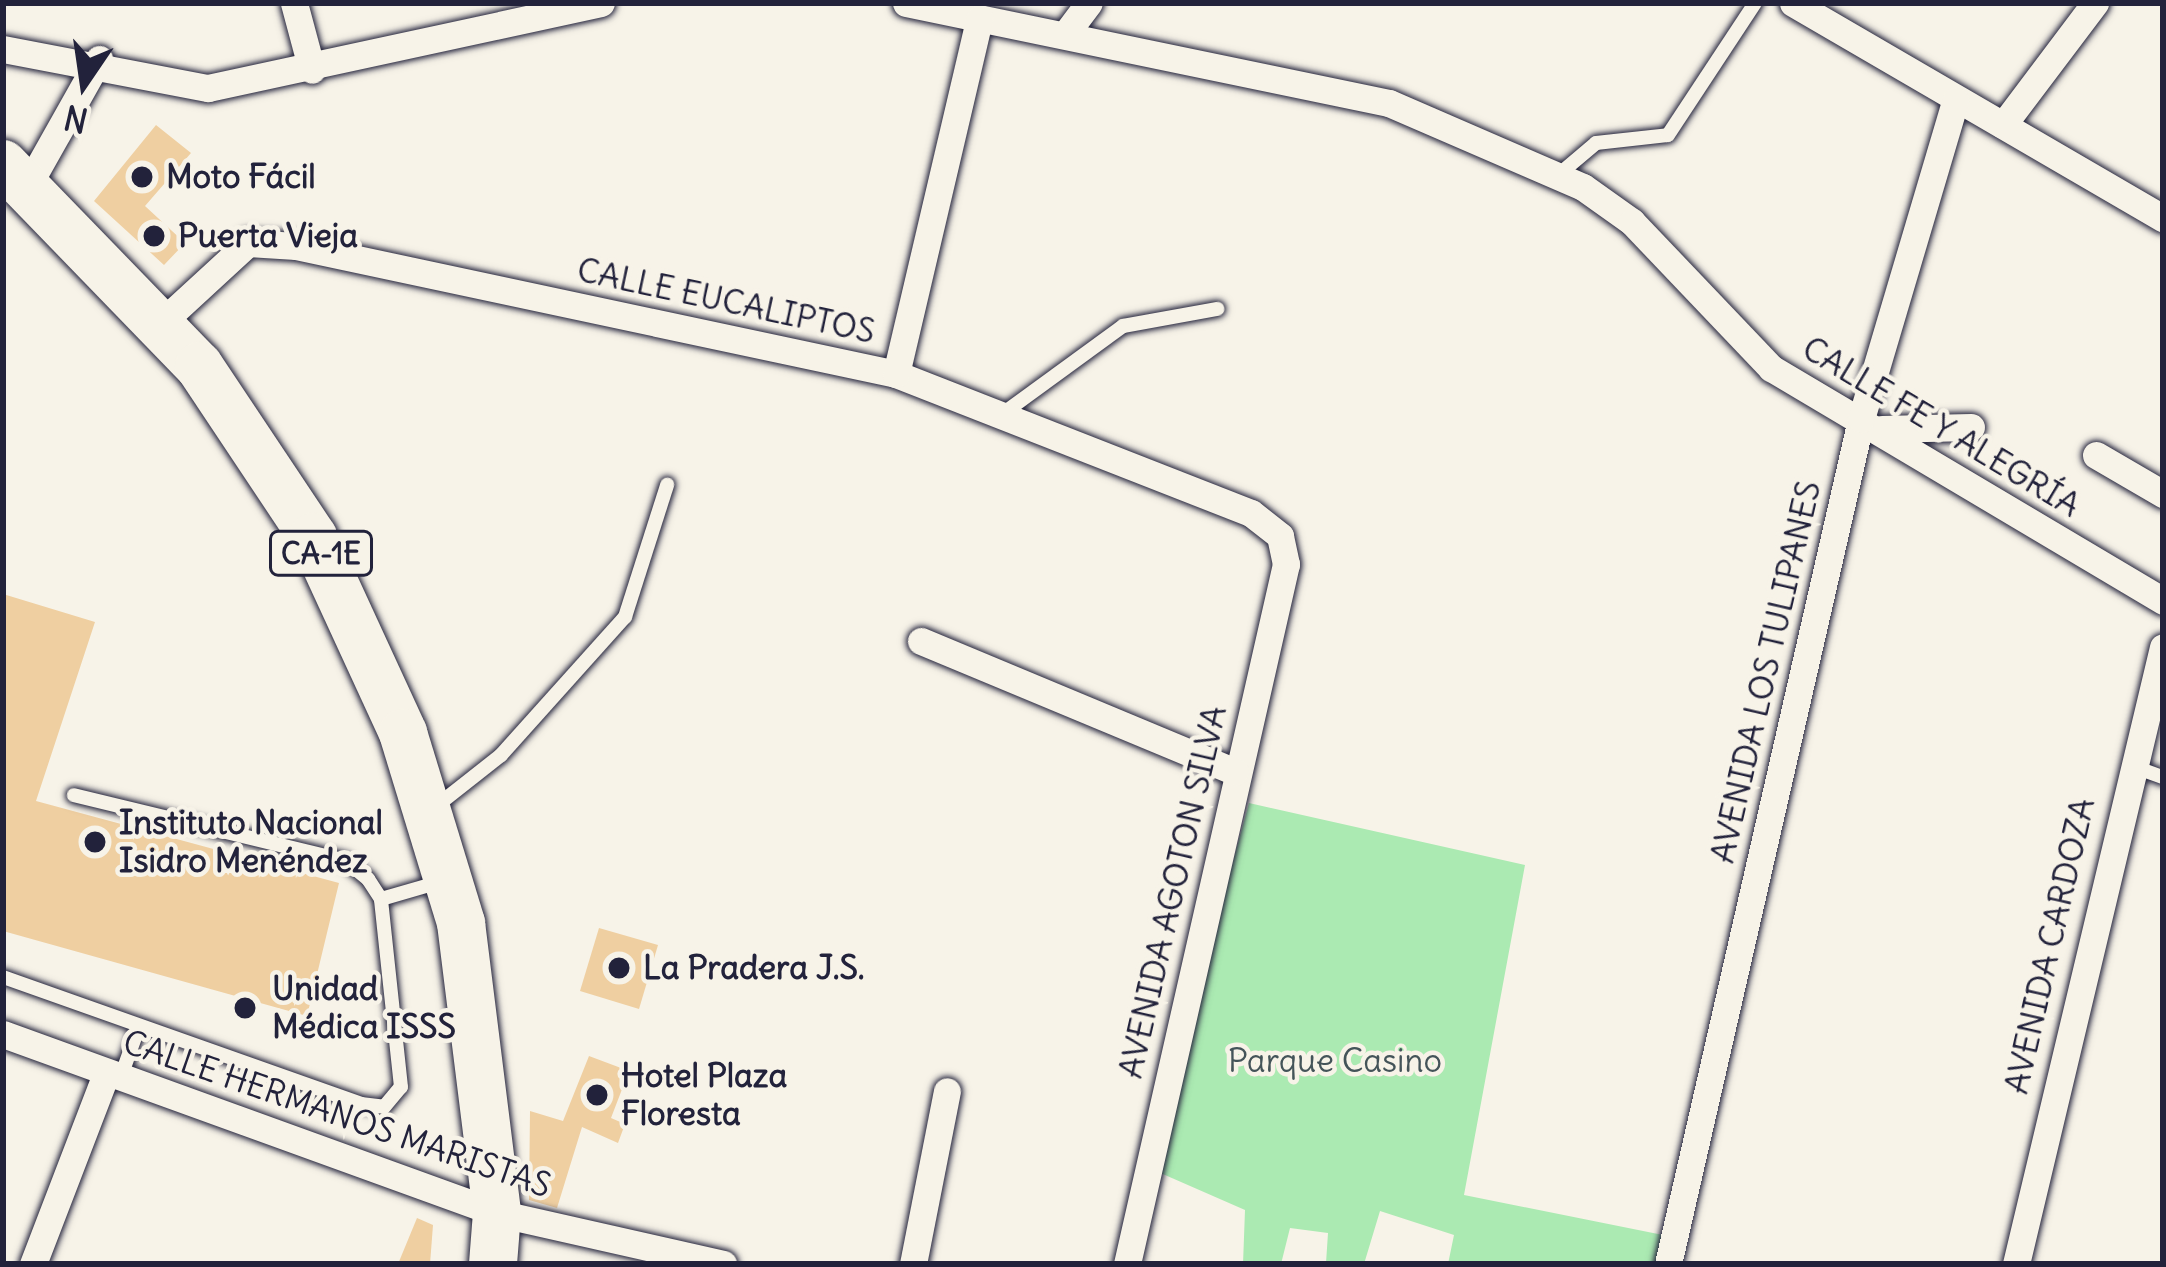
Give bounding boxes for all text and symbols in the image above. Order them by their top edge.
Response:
north arrow [24,24,144,144]
text: N [60,96,92,142]
place label: Moto Fácil [166,157,316,197]
marker: Moto Fácil [129,164,155,190]
place label: Puerta Vieja [178,216,358,256]
marker: Puerta Vieja [141,223,167,249]
street label: CALLE EUCALIPTOS [574,250,878,352]
street label: CALLE FE Y ALEGRÍA [1795,329,2087,525]
street label: AVENIDA LOS TULIPANES [1703,477,1829,867]
road number: CA-1E [267,529,375,577]
street label: AVENIDA AGOTON SILVA [1111,702,1235,1082]
street label: AVENIDA CARDOZA [1997,794,2103,1098]
place label: Instituto Nacional Isidro Menéndez [119,803,383,881]
marker: Instituto Nacional Isidro Menéndez [82,829,108,855]
place label: La Pradera J.S. [643,948,865,988]
marker: La Pradera J.S. [606,955,632,981]
place label: Unidad Médica ISSS [272,969,456,1047]
marker: Unidad Médica ISSS [229,992,261,1024]
street label: CALLE HERMANOS MARISTAS [118,1022,556,1206]
park label: Parque Casino [1228,1041,1442,1081]
place label: Hotel Plaza Floresta [621,1056,787,1134]
marker: Hotel Plaza Floresta [584,1082,610,1108]

